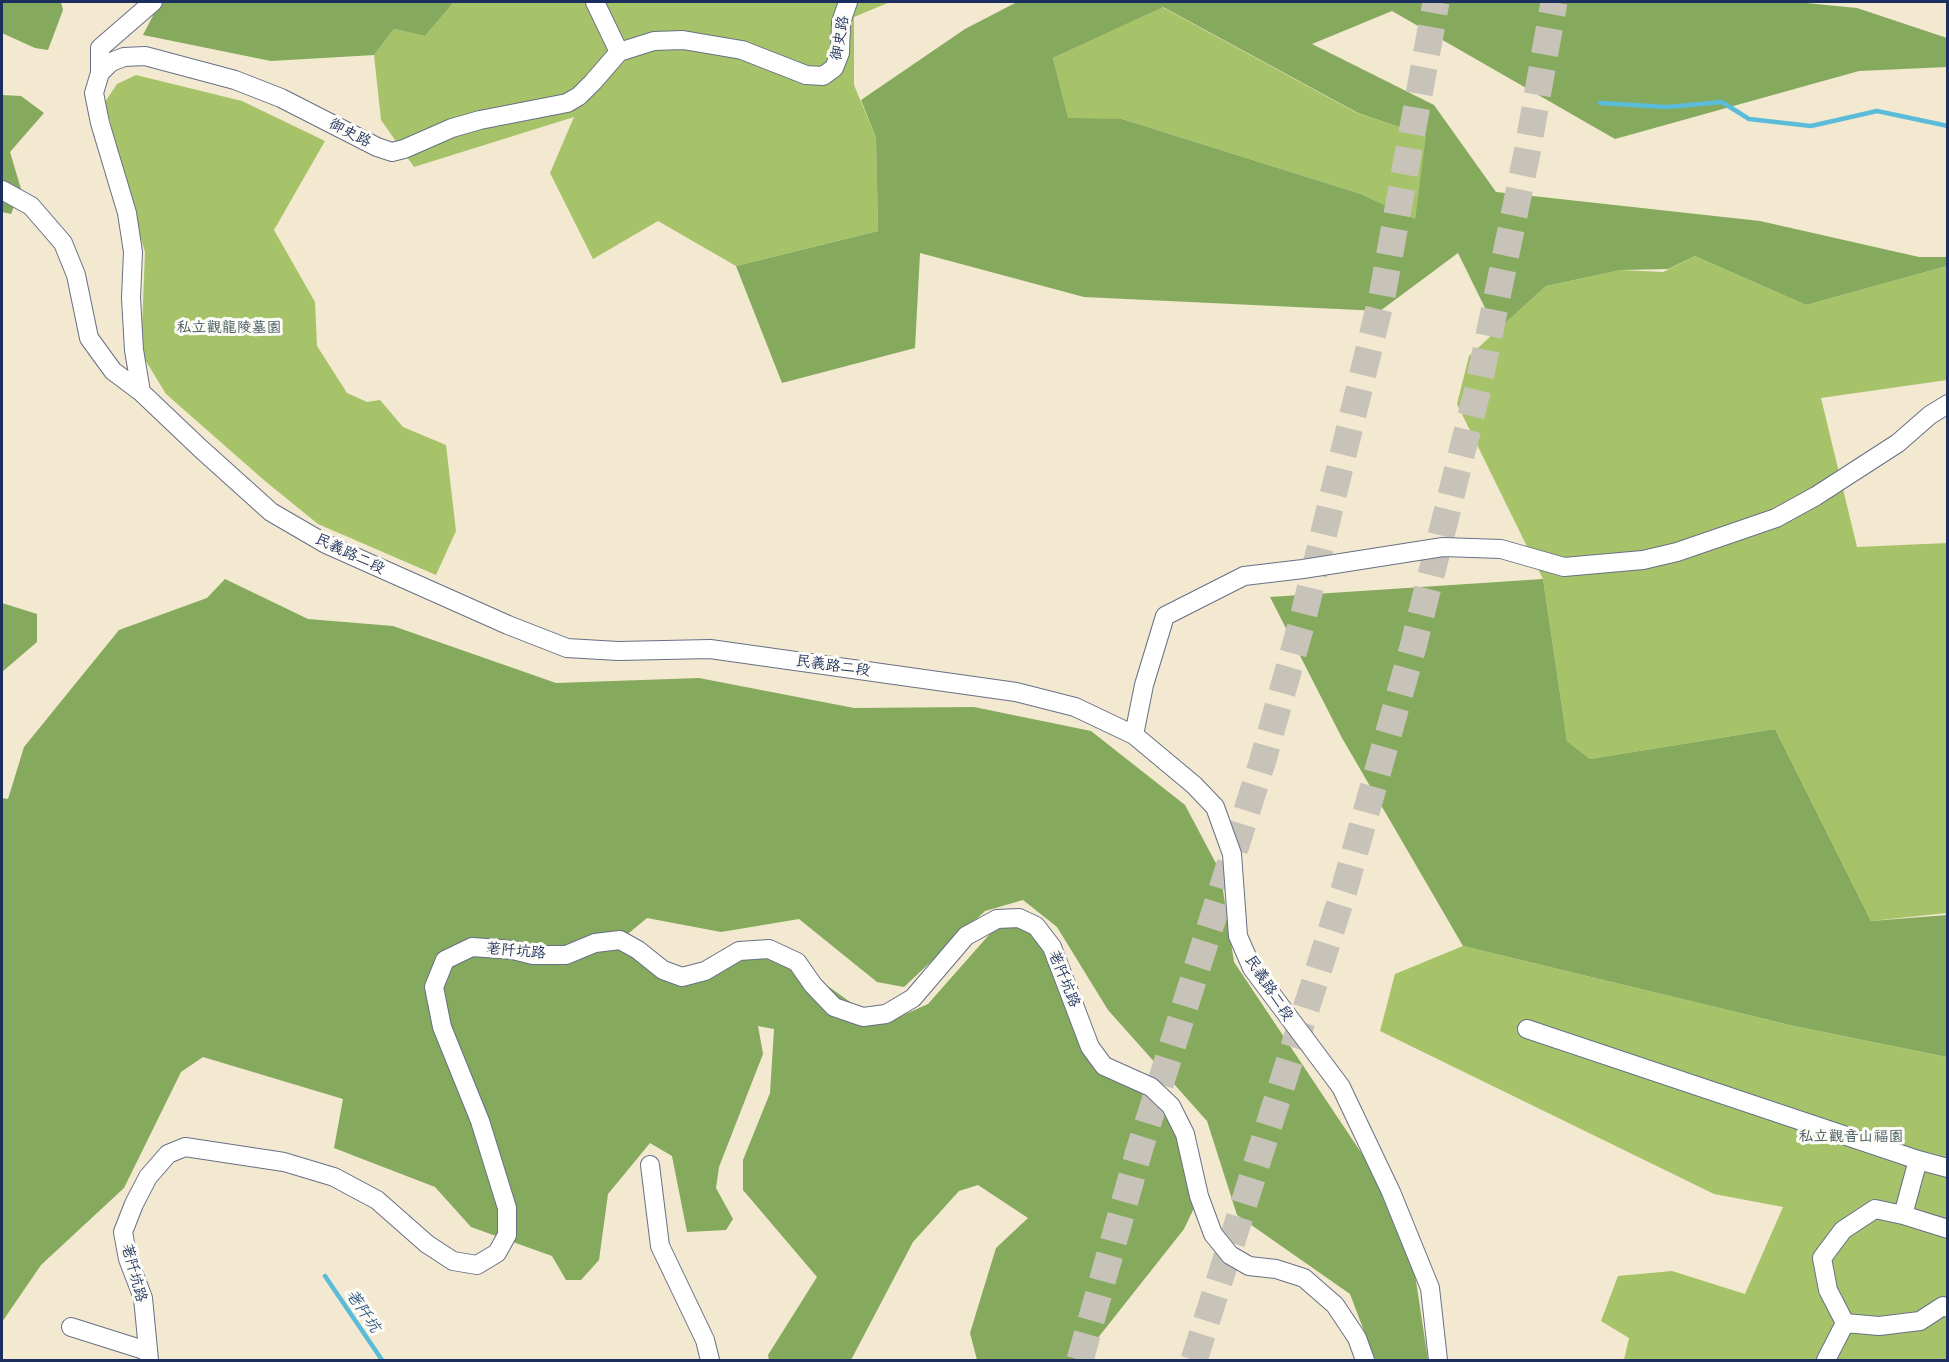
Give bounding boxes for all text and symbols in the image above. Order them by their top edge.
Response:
street label: 御史路 [827,14,853,62]
street label: 御史路 [326,115,374,151]
park label: 私立觀龍陵墓園 [177,319,281,337]
street label: 民義路二段 [312,530,388,578]
street label: 民義路二段 [795,652,871,680]
street label: 荖阡坑路 [485,939,547,963]
street label: 荖阡坑路 [1044,948,1084,1010]
street label: 民義路二段 [1241,952,1297,1024]
park label: 私立觀音山福園 [1799,1128,1903,1146]
street label: 荖阡坑路 [118,1242,150,1304]
water label: 荖阡坑 [342,1286,384,1336]

